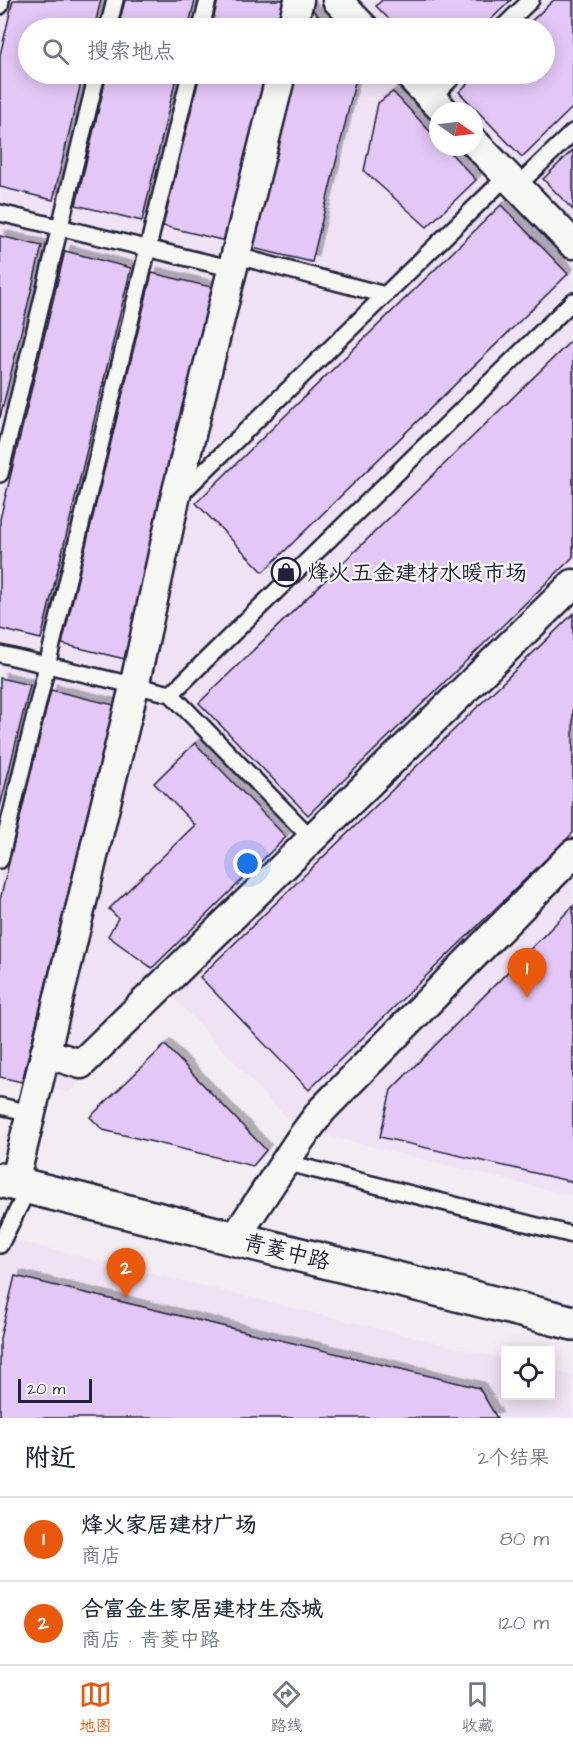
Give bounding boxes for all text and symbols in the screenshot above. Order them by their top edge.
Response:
search box [18,18,555,84]
icon: search [39,35,72,68]
text: 搜索地点 [87,36,175,67]
north arrow [429,102,483,156]
shop icon: 烽火五金建材水暖市场 [270,556,302,588]
place label: 烽火五金建材水暖市场 [307,558,527,589]
your location [233,849,262,878]
pin: 1 [508,948,546,998]
street label: 青菱中路 [240,1227,333,1278]
pin: 2 [106,1248,146,1298]
map controls [501,1346,555,1400]
button: locate [501,1346,555,1400]
scale bar [18,1376,92,1404]
text: 20 m [27,1378,65,1400]
text: 附近 [24,1440,76,1476]
text: 2个结果 [478,1444,549,1472]
text: 烽火家居建材广场 [81,1510,257,1541]
text: 1 [42,1525,45,1553]
text: 80 m [500,1525,549,1553]
text: 商店 [81,1542,121,1570]
text: 合富金生家居建材生态城 [81,1594,323,1625]
text: 2 [38,1609,49,1637]
text: 120 m [499,1609,549,1637]
text: 商店 · 青菱中路 [81,1626,220,1654]
tab: 地图 [79,1678,112,1737]
tab: 路线 [270,1678,303,1737]
tab: 收藏 [461,1678,494,1737]

